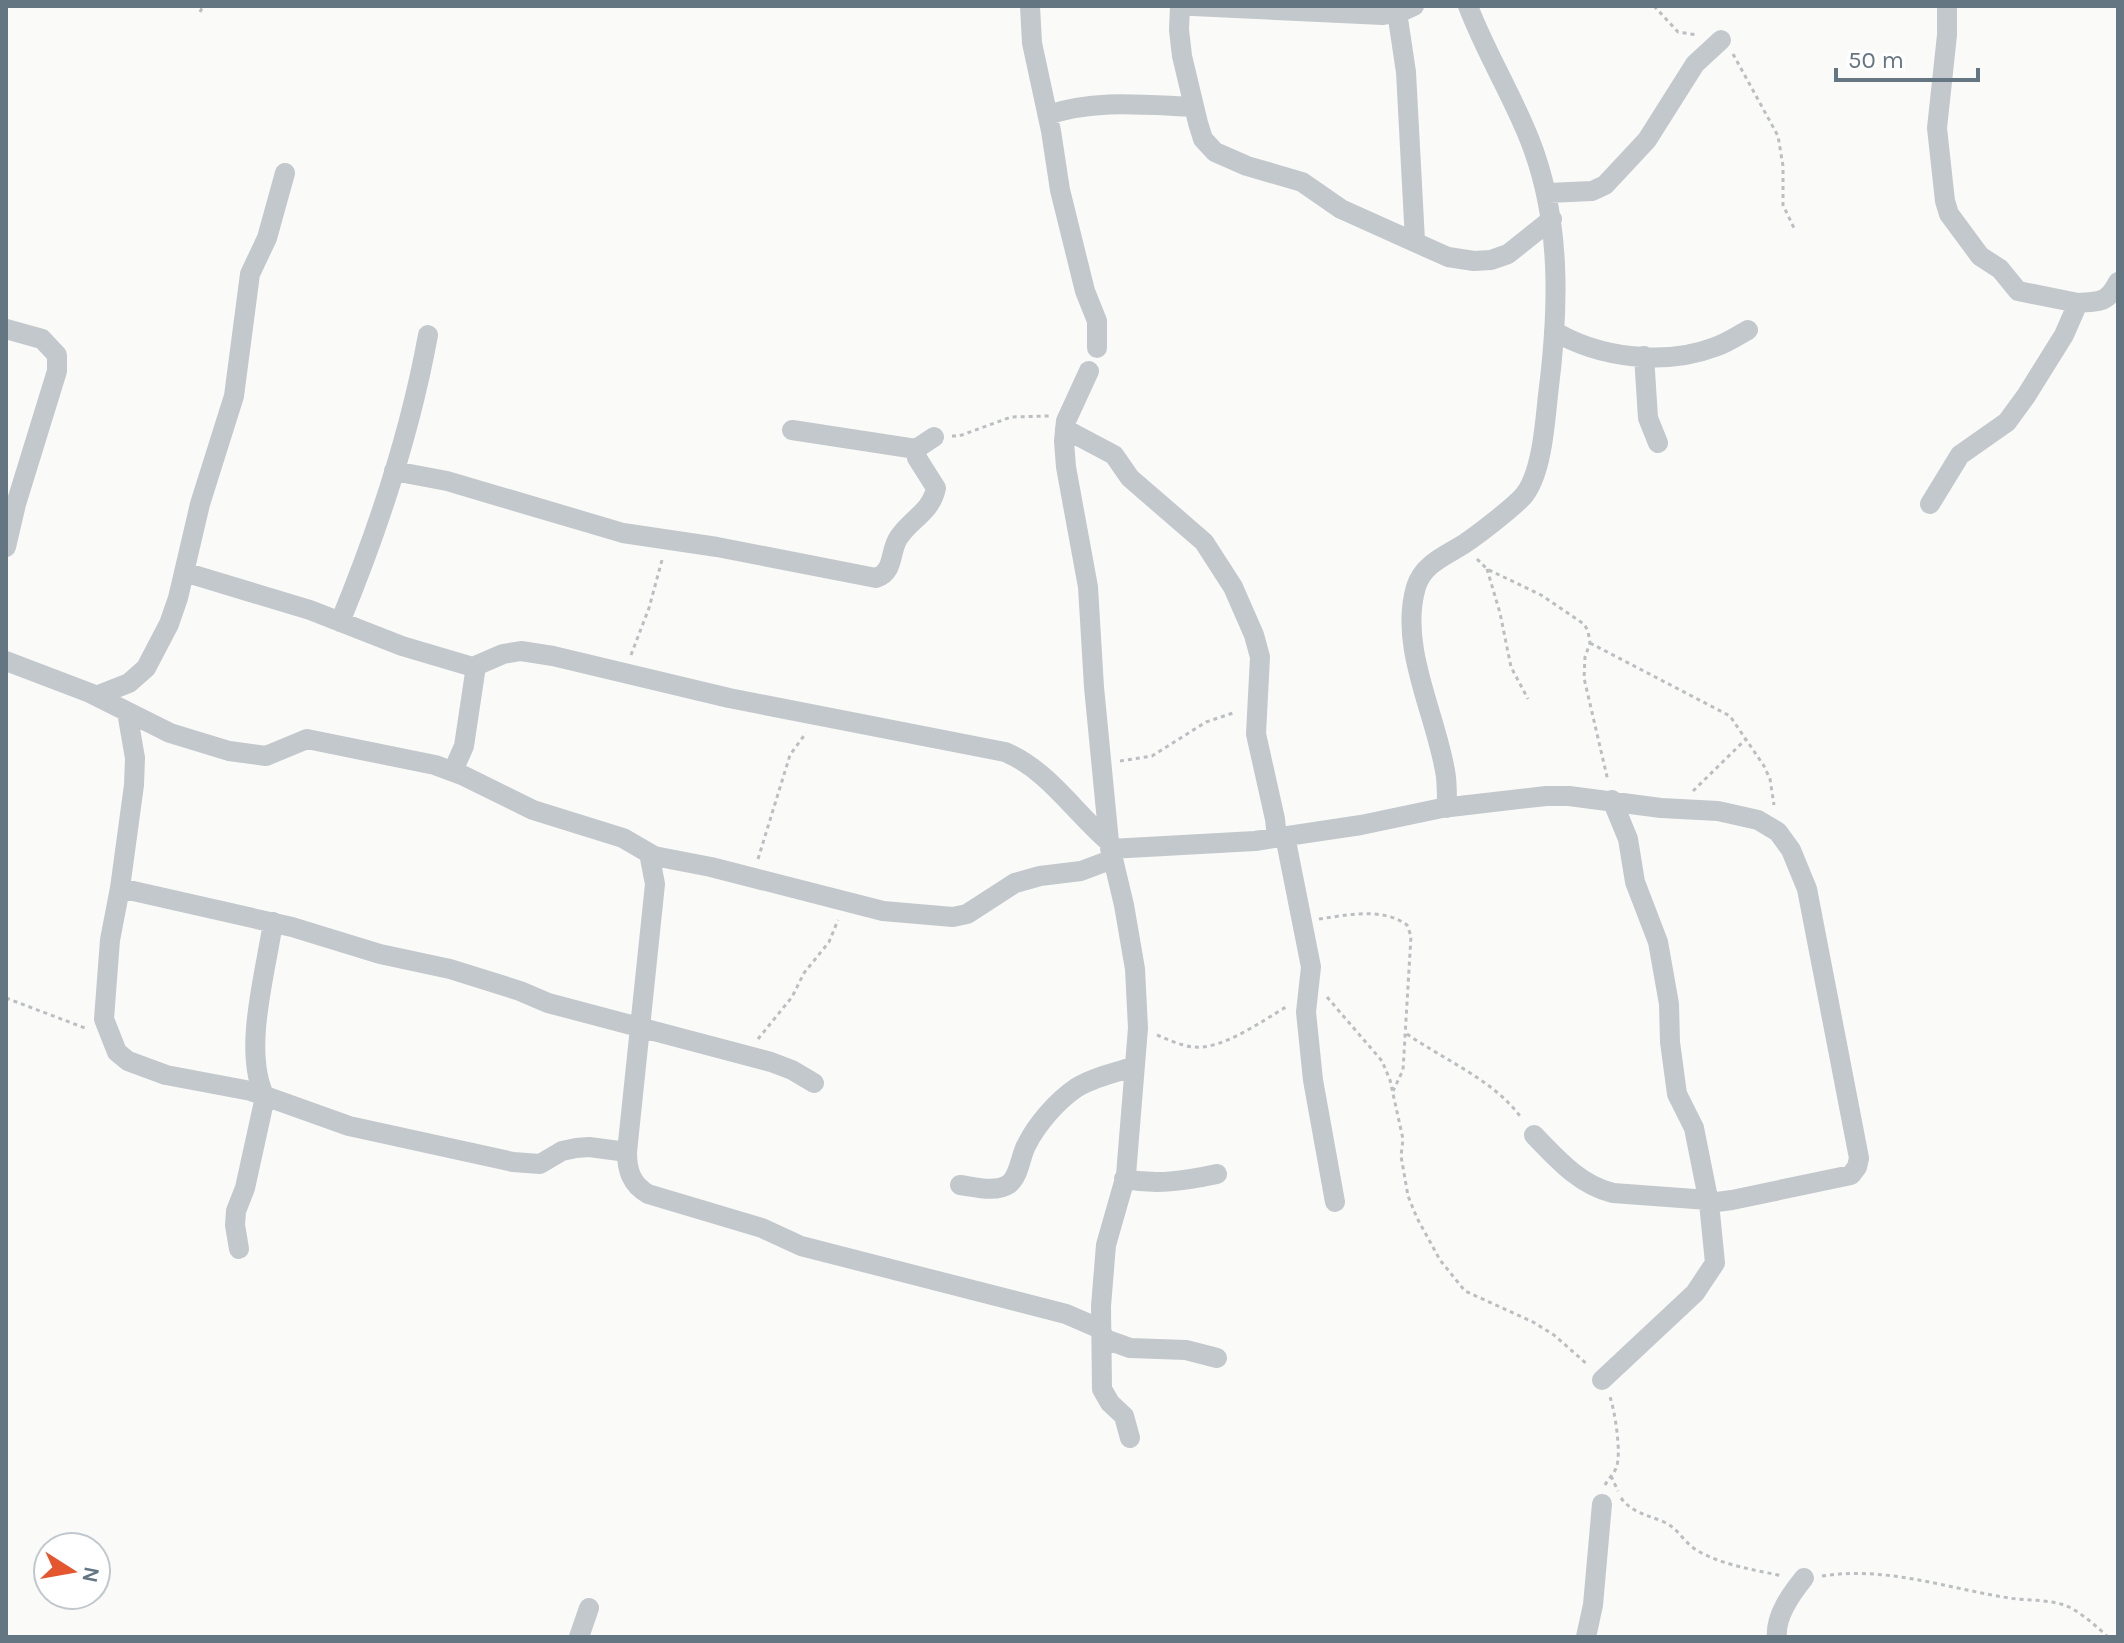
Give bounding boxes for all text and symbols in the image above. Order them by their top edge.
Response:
scale bar [1836,32,1978,82]
text: 50 m [1848,46,1904,74]
north arrow [32,1531,112,1611]
text: N [76,1564,105,1585]

